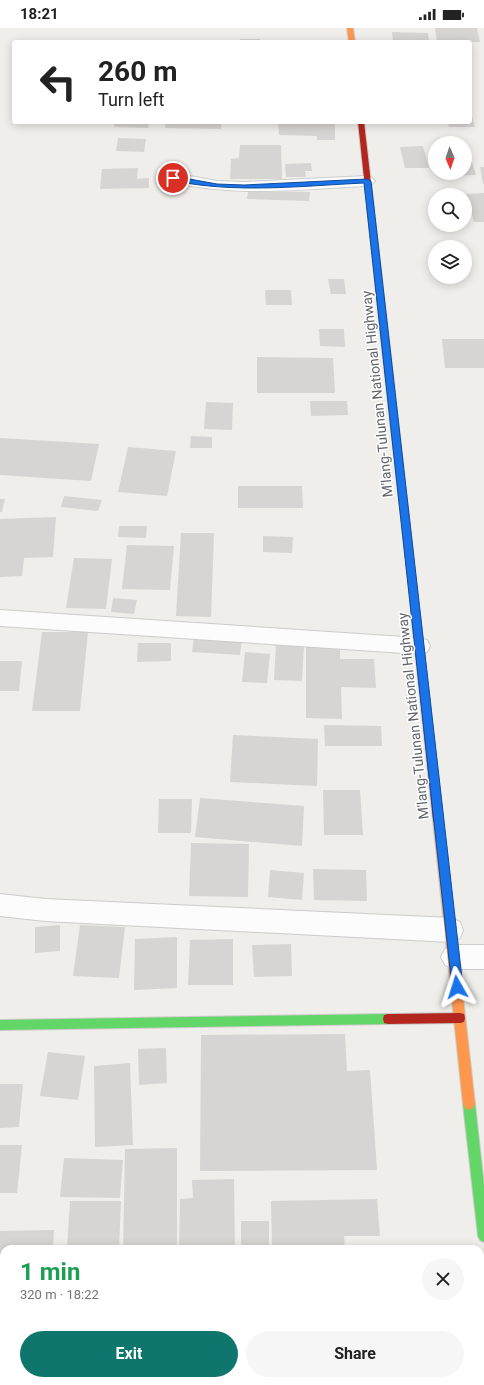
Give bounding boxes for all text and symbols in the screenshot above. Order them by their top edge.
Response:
text: 18:21 [20,5,59,23]
text: 260 m [98,55,177,88]
icon: left [32,56,84,108]
text: Turn left [98,89,164,110]
north arrow [428,136,472,180]
map controls [428,136,472,284]
pin [156,161,190,195]
icon: arrive [162,167,184,189]
button: search [428,188,472,232]
button: layers [428,240,472,284]
street label: M'lang-Tulunan National Highway [358,290,396,498]
street label: M'lang-Tulunan National Highway [394,612,432,820]
position arrow [436,966,478,1008]
text: 1 min [20,1258,80,1286]
button: close [422,1258,464,1300]
text: 320 m · 18:22 [20,1287,99,1302]
button: Exit [20,1331,238,1377]
button: Share [246,1331,464,1377]

